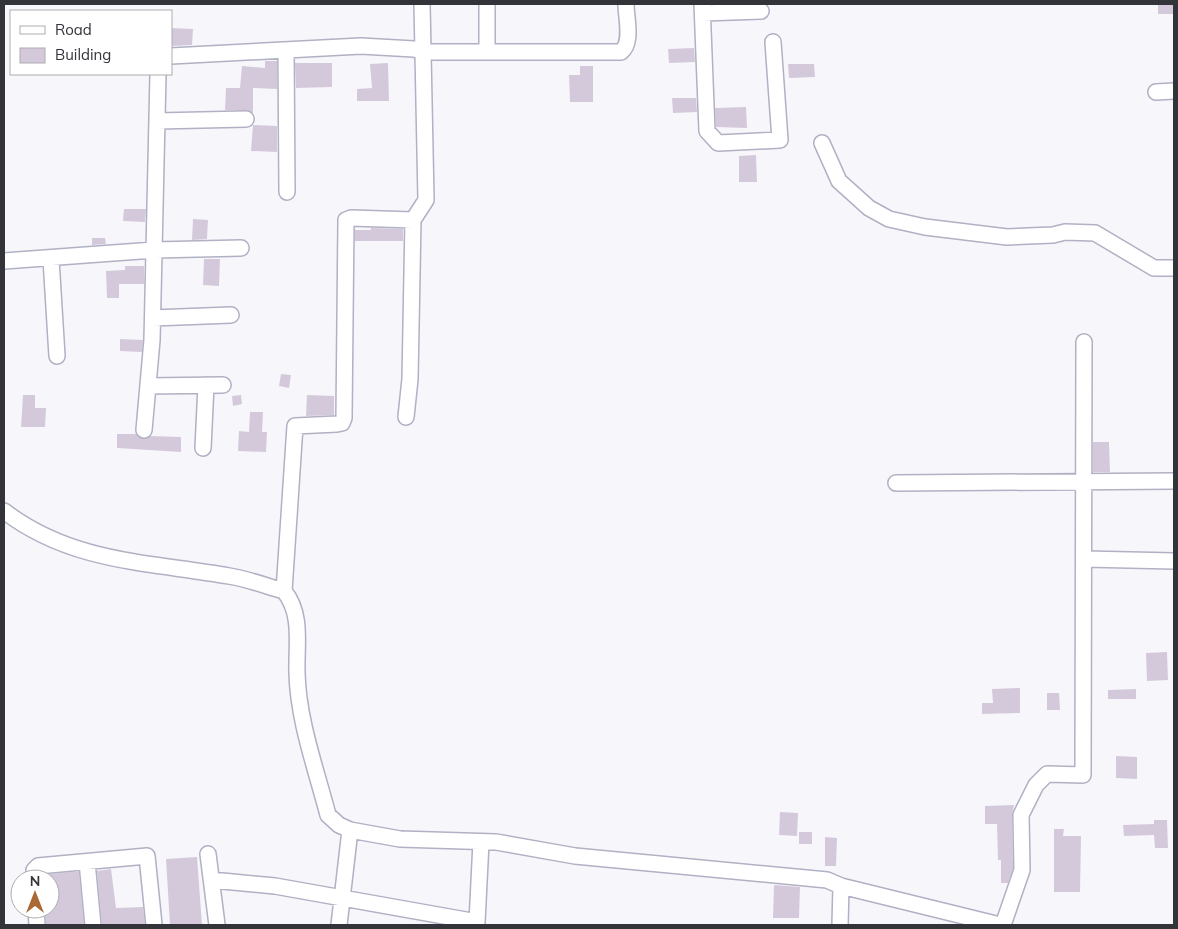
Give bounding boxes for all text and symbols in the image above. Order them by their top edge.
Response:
legend [10,10,172,75]
text: Road [55,20,92,39]
text: Building [55,45,111,64]
north arrow [10,869,60,919]
text: N [30,872,40,890]

